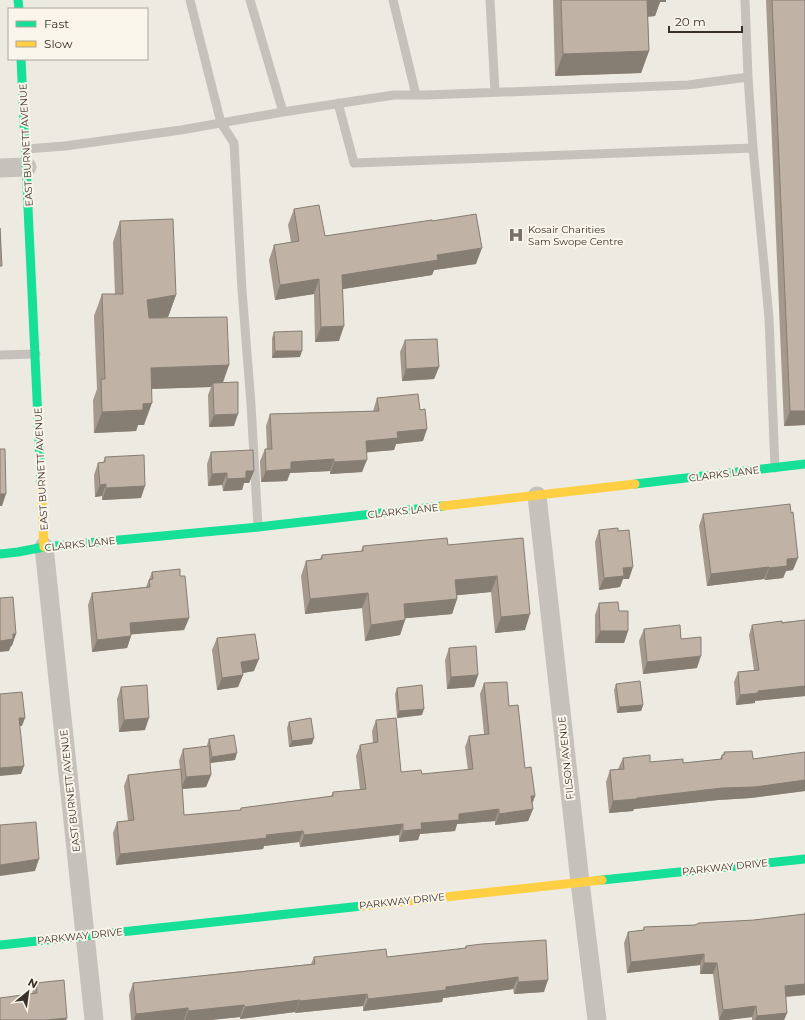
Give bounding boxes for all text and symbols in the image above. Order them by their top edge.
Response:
legend [8,8,148,60]
scale bar [669,8,742,34]
text: 20 m [675,14,706,29]
text: Fast [44,16,69,31]
text: Slow [44,36,73,51]
street label: EAST BURNETT AVENUE [16,83,36,207]
place label: Kosair Charities Sam Swope Centre [528,223,623,248]
hospital icon: Kosair Charities Sam Swope Centre [507,226,525,244]
street label: EAST BURNETT AVENUE [31,407,51,531]
street label: CLARKS LANE [688,463,760,485]
street label: CLARKS LANE [367,501,439,521]
street label: CLARKS LANE [44,534,116,554]
street label: FILSON AVENUE [555,715,577,800]
street label: EAST BURNETT AVENUE [57,729,83,853]
street label: PARKWAY DRIVE [681,856,769,878]
street label: PARKWAY DRIVE [358,890,446,912]
street label: PARKWAY DRIVE [36,925,124,947]
north arrow [8,972,48,1012]
text: N [26,975,40,992]

